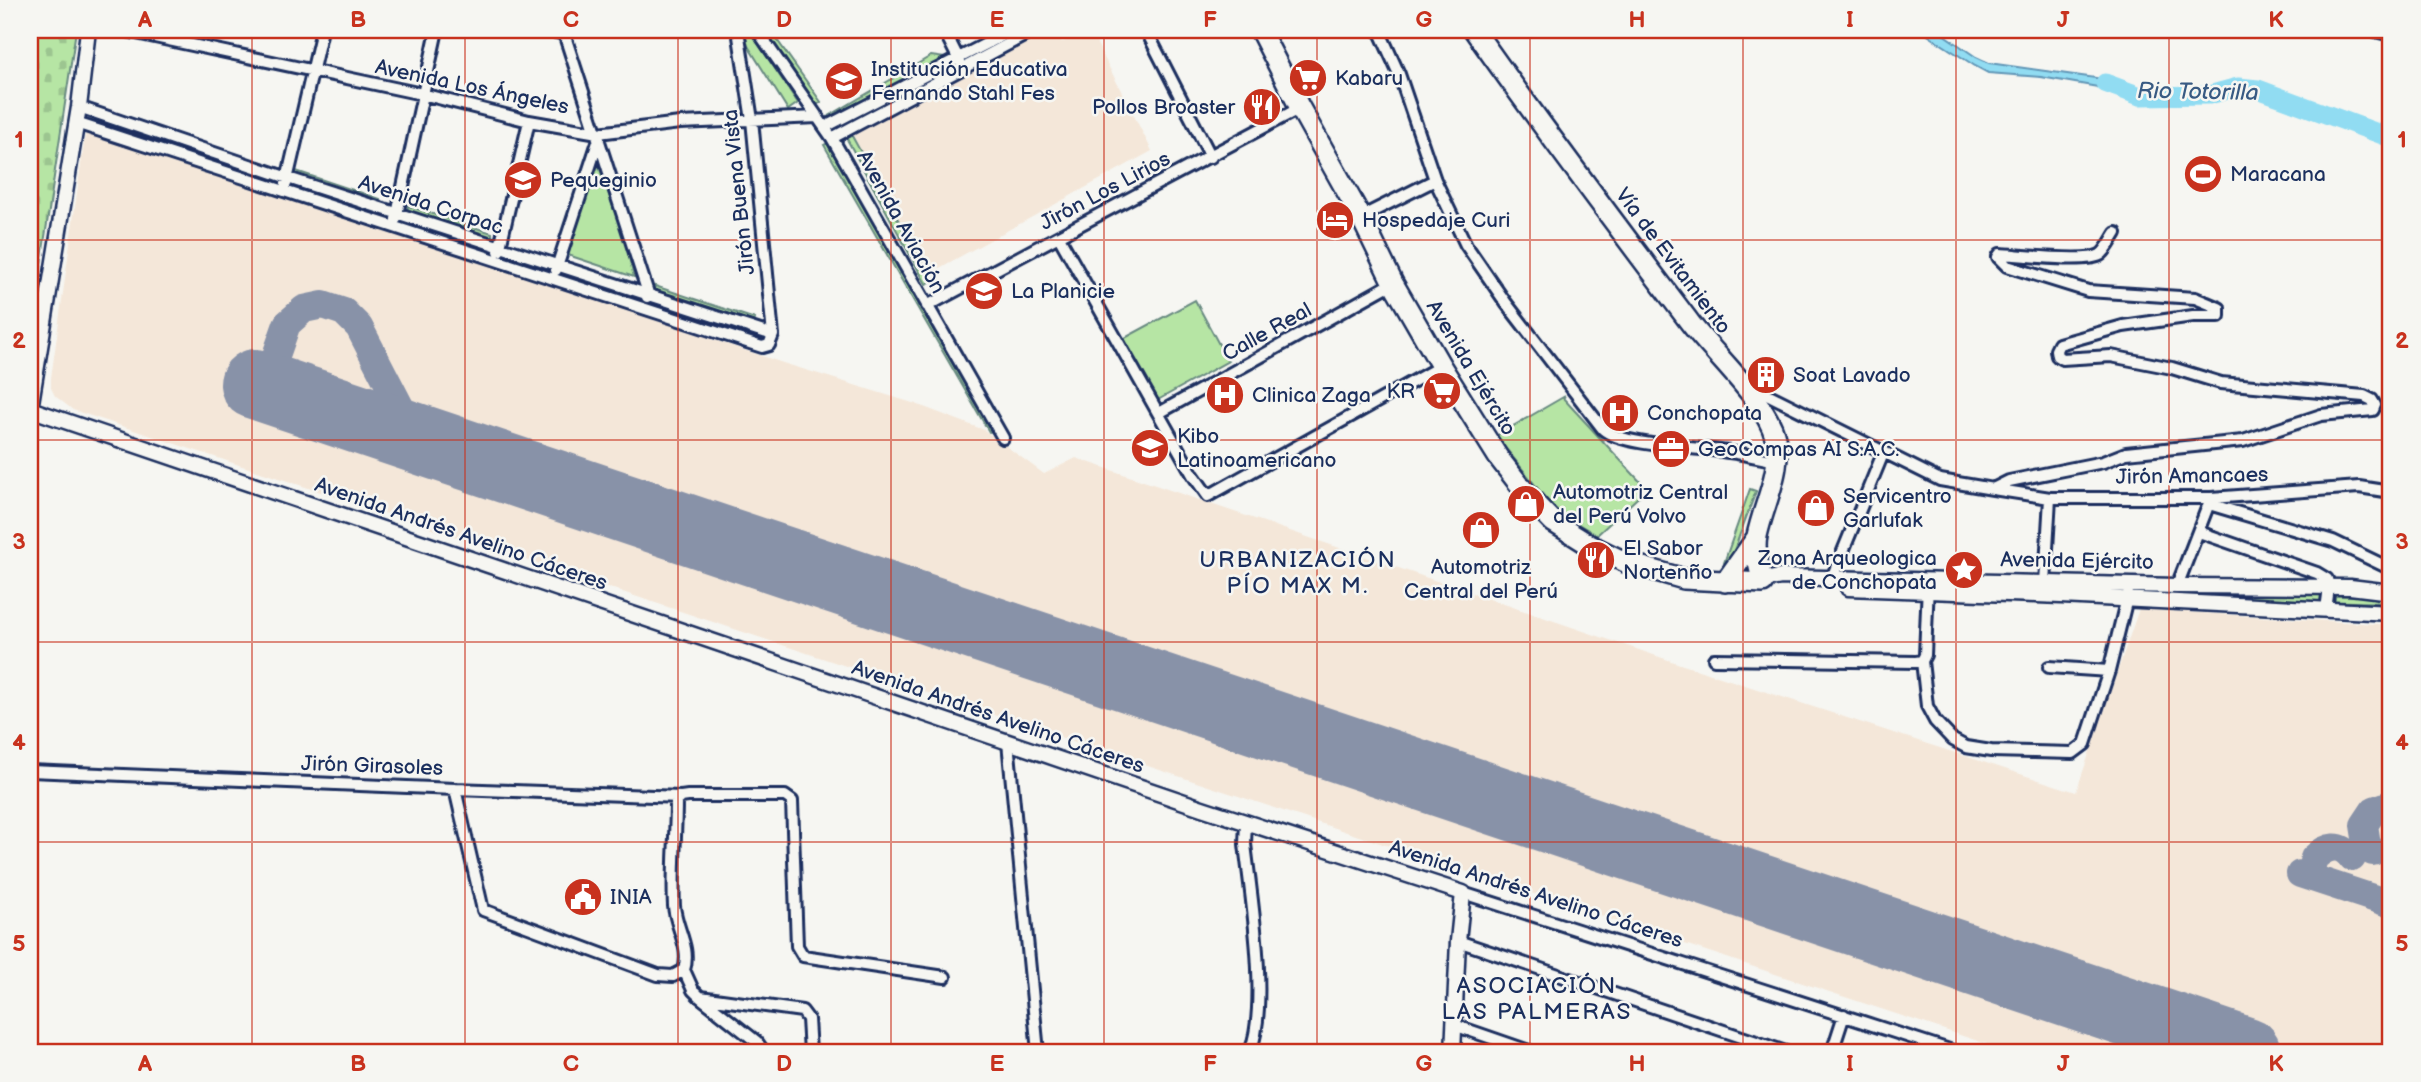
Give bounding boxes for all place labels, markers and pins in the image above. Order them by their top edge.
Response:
place label: Institución Educativa Fernando Stahl Fes [871,57,1068,106]
supermarket icon: Kabaru [1287,57,1329,99]
school or university icon: Institución Educativa Fernando Stahl Fes [823,60,865,102]
place label: Kabaru [1335,66,1403,91]
restaurant icon: Pollos Broaster [1241,86,1283,128]
place label: Pollos Broaster [1092,95,1235,120]
sports icon: Maracana [2182,153,2224,195]
school or university icon: Pequeginio [502,159,544,201]
place label: Maracana [2230,162,2326,187]
place label: Pequeginio [550,168,657,193]
hotel icon: Hospedaje Curi [1314,199,1356,241]
place label: Hospedaje Curi [1362,208,1510,233]
school or university icon: La Planicie [963,270,1005,312]
place label: La Planicie [1011,279,1115,304]
building icon: Soat Lavado [1745,354,1787,396]
place label: Soat Lavado [1793,363,1911,388]
supermarket icon: KR [1421,370,1463,412]
hospital icon: Clinica Zaga [1204,374,1246,416]
place label: KR [1387,379,1415,404]
place label: Clinica Zaga [1252,383,1371,408]
hospital icon: Conchopata [1599,392,1641,434]
place label: Conchopata [1647,401,1762,426]
place label: Kibo Latinoamericano [1177,424,1337,473]
school or university icon: Kibo Latinoamericano [1129,427,1171,469]
office icon: GeoCompas AI S.A.C. [1650,428,1692,470]
place label: GeoCompas AI S.A.C. [1698,437,1899,462]
place label: Automotriz Central del Perú Volvo [1553,480,1728,529]
shop icon: Automotriz Central del Perú Volvo [1505,483,1547,525]
place label: Servicentro Garlufak [1843,484,1952,533]
shop icon: Servicentro Garlufak [1795,487,1837,529]
shop icon: Automotriz Central del Perú [1460,509,1502,551]
place label: El Sabor Nortenño [1623,536,1713,585]
restaurant icon: El Sabor Nortenño [1575,539,1617,581]
place label: Zona Arqueologica de Conchopata [1757,546,1937,595]
place icon: Zona Arqueologica de Conchopata [1943,549,1985,591]
place label: Automotriz Central del Perú [1404,555,1558,604]
public building icon: INIA [562,876,604,918]
place label: INIA [610,885,652,910]

